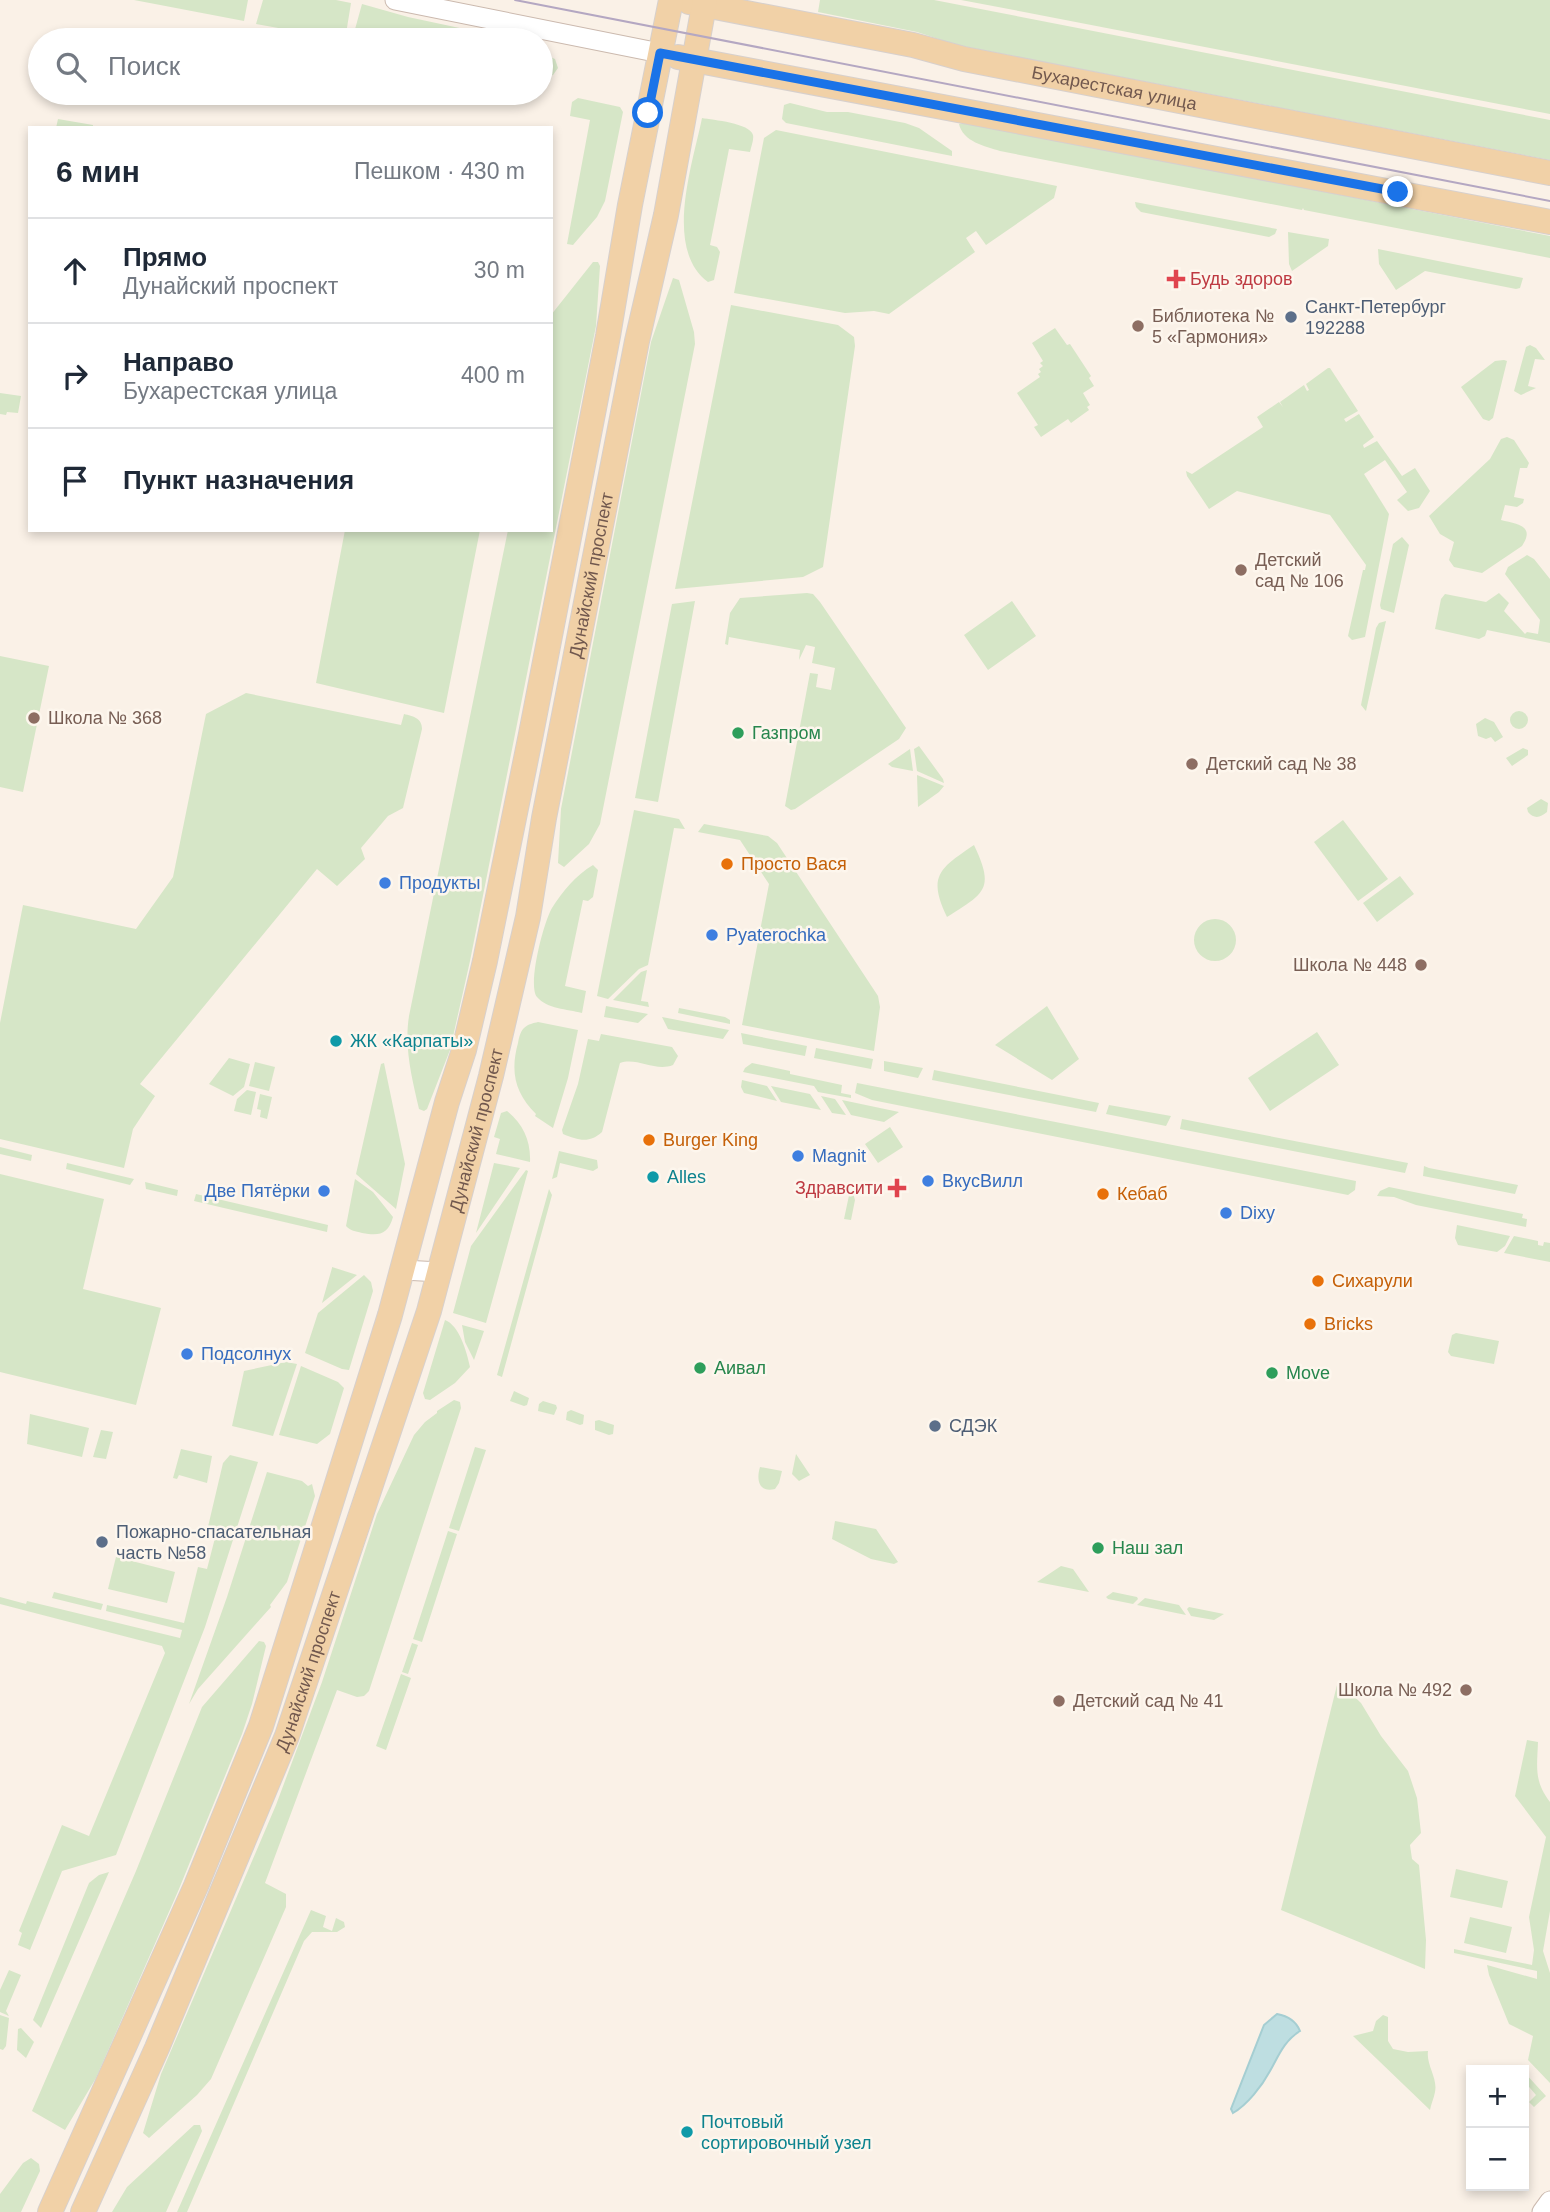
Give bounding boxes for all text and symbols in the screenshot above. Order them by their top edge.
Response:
search box [28,28,553,105]
icon: search [52,48,90,86]
text: Поиск [108,51,180,81]
street label: Бухарестская улица [1030,62,1199,114]
route start [632,97,663,128]
text: 6 мин [56,155,140,188]
text: Пешком · 430 m [354,158,525,184]
route end [1382,176,1413,207]
text: Прямо [123,242,207,272]
icon: ahead [56,252,94,290]
text: 30 m [474,257,525,283]
place label: Будь здоров [1190,269,1293,289]
marker: Будь здоров [1168,271,1184,287]
text: Дунайский проспект [123,273,338,299]
place label: Санкт-Петербург 192288 [1305,297,1447,338]
place label: Библиотека № 5 «Гармония» [1152,306,1274,347]
marker: Санкт-Петербург 192288 [1283,309,1299,325]
marker: Библиотека № 5 «Гармония» [1130,318,1146,334]
text: Направо [123,347,234,377]
icon: right [56,357,94,395]
text: 400 m [461,362,525,388]
text: Бухарестская улица [123,378,337,404]
icon: arrive [56,462,94,500]
text: Пункт назначения [123,465,354,495]
street label: Дунайский проспект [565,491,617,660]
place label: Детский сад № 106 [1255,550,1344,591]
marker: Детский сад № 106 [1233,562,1249,578]
place label: Школа № 368 [48,708,162,728]
marker: Школа № 368 [26,710,42,726]
place label: Газпром [752,723,821,743]
marker: Газпром [730,725,746,741]
place label: Детский сад № 38 [1206,754,1356,774]
marker: Детский сад № 38 [1184,756,1200,772]
place label: Просто Вася [741,854,847,874]
marker: Просто Вася [719,856,735,872]
place label: Продукты [399,873,480,893]
marker: Продукты [377,875,393,891]
place label: Pyaterochka [726,925,827,945]
marker: Pyaterochka [704,927,720,943]
place label: Школа № 448 [1293,955,1407,975]
marker: Школа № 448 [1413,957,1429,973]
place label: ЖК «Карпаты» [350,1031,473,1051]
marker: ЖК «Карпаты» [328,1033,344,1049]
street label: Дунайский проспект [446,1046,507,1214]
place label: Burger King [663,1130,758,1150]
marker: Burger King [641,1132,657,1148]
place label: Magnit [812,1146,866,1166]
marker: Magnit [790,1148,806,1164]
place label: Alles [667,1167,706,1187]
marker: Alles [645,1169,661,1185]
place label: ВкусВилл [942,1171,1023,1191]
marker: ВкусВилл [920,1173,936,1189]
place label: Здравсити [795,1178,883,1198]
marker: Здравсити [889,1180,905,1196]
place label: Две Пятёрки [205,1181,310,1201]
marker: Две Пятёрки [316,1183,332,1199]
place label: Кебаб [1117,1184,1168,1204]
marker: Кебаб [1095,1186,1111,1202]
place label: Dixy [1240,1203,1275,1223]
marker: Dixy [1218,1205,1234,1221]
place label: Сихарули [1332,1271,1413,1291]
marker: Сихарули [1310,1273,1326,1289]
place label: Bricks [1324,1314,1373,1334]
marker: Bricks [1302,1316,1318,1332]
place label: Подсолнух [201,1344,291,1364]
marker: Подсолнух [179,1346,195,1362]
place label: Аивал [714,1358,766,1378]
marker: Аивал [692,1360,708,1376]
place label: Move [1286,1363,1330,1383]
marker: Move [1264,1365,1280,1381]
place label: СДЭК [949,1416,998,1436]
marker: СДЭК [927,1418,943,1434]
place label: Пожарно-спасательная часть №58 [116,1522,311,1563]
marker: Пожарно-спасательная часть №58 [94,1534,110,1550]
place label: Наш зал [1112,1538,1183,1558]
marker: Наш зал [1090,1540,1106,1556]
street label: Дунайский проспект [272,1588,345,1755]
place label: Школа № 492 [1338,1680,1452,1700]
marker: Школа № 492 [1458,1682,1474,1698]
place label: Детский сад № 41 [1073,1691,1223,1711]
marker: Детский сад № 41 [1051,1693,1067,1709]
map controls [1466,2065,1529,2191]
button: + [1466,2065,1529,2128]
place label: Почтовый сортировочный узел [701,2112,871,2153]
marker: Почтовый сортировочный узел [679,2124,695,2140]
button: − [1466,2128,1529,2191]

